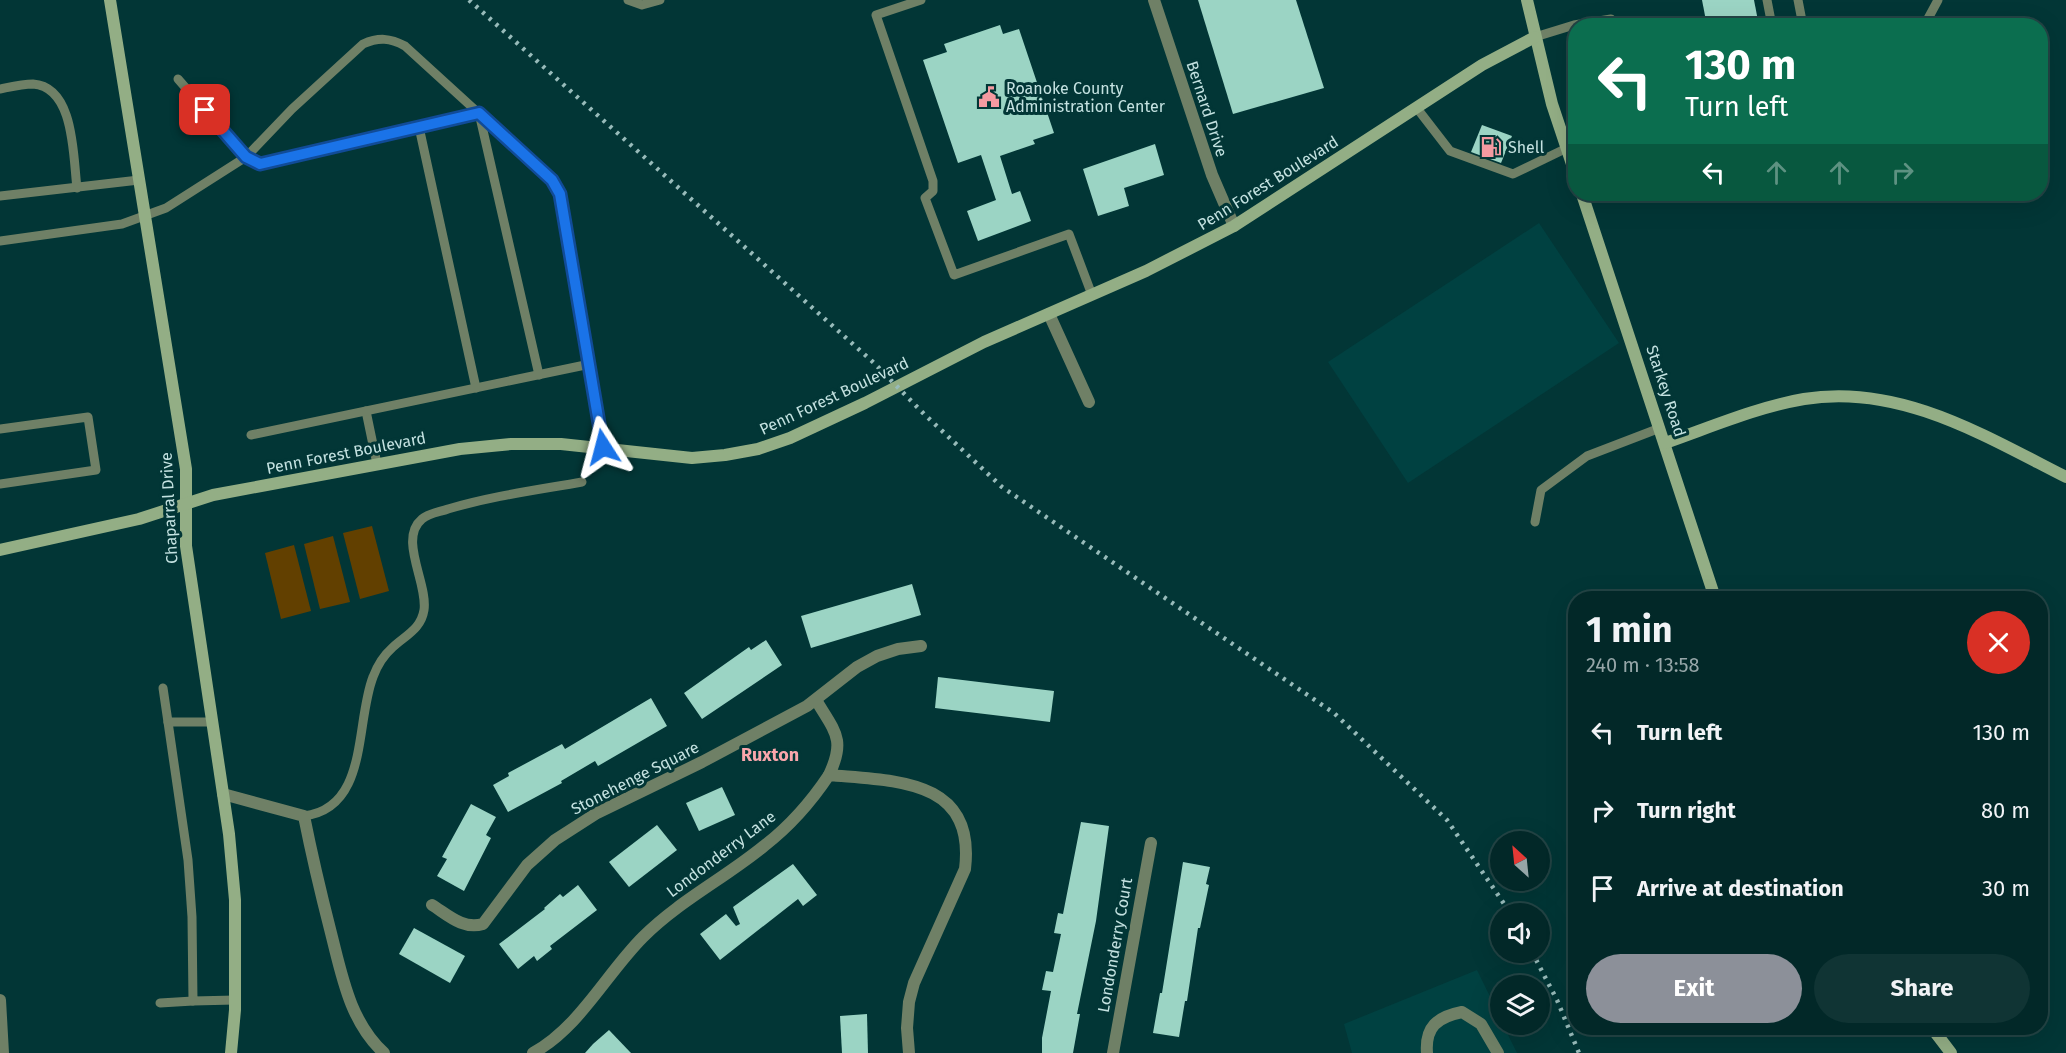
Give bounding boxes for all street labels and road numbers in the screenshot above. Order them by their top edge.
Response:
street label: Bernard Drive [1183,59,1231,159]
street label: Penn Forest Boulevard [1194,132,1342,234]
street label: Starkey Road [1642,343,1690,439]
street label: Penn Forest Boulevard [756,353,912,439]
street label: Penn Forest Boulevard [265,428,427,478]
street label: Chaparral Drive [157,452,181,564]
street label: Stonehenge Square [568,738,702,818]
street label: Londonderry Lane [663,807,779,901]
street label: Londonderry Court [1094,876,1136,1014]

